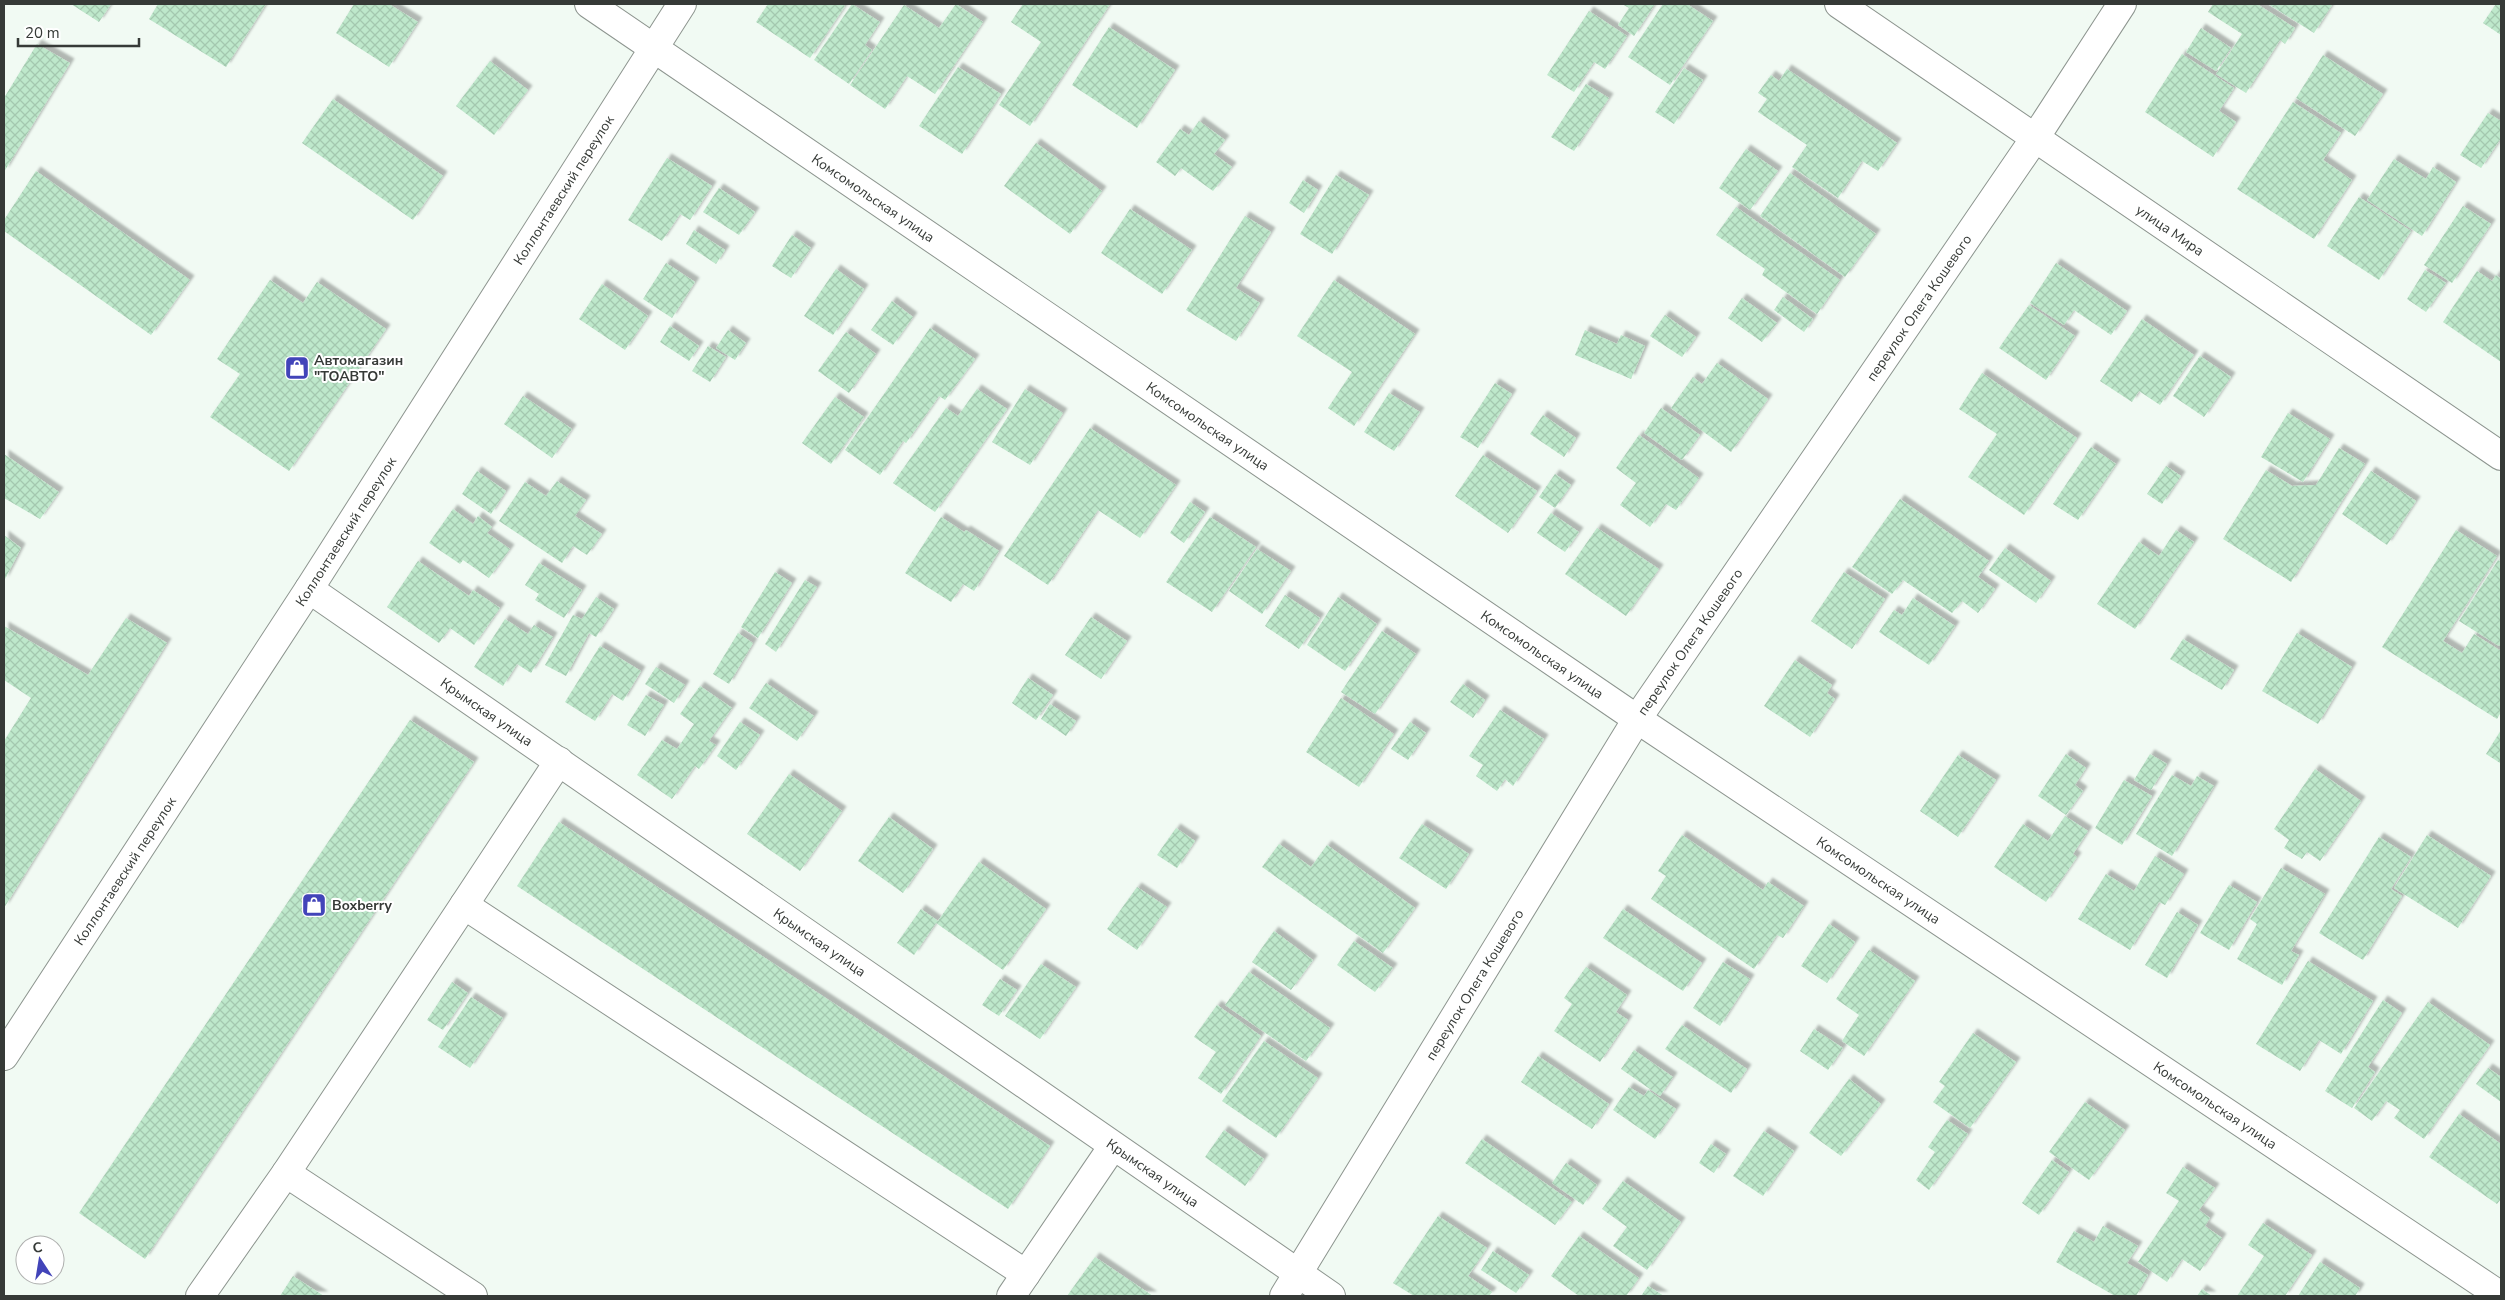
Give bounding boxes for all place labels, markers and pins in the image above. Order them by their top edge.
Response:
place label: Автомагазин "ТОАВТО" [314,351,403,386]
shop icon: Автомагазин "ТОАВТО" [284,355,310,381]
shop icon: Boxberry [301,892,327,918]
place label: Boxberry [332,896,393,915]

